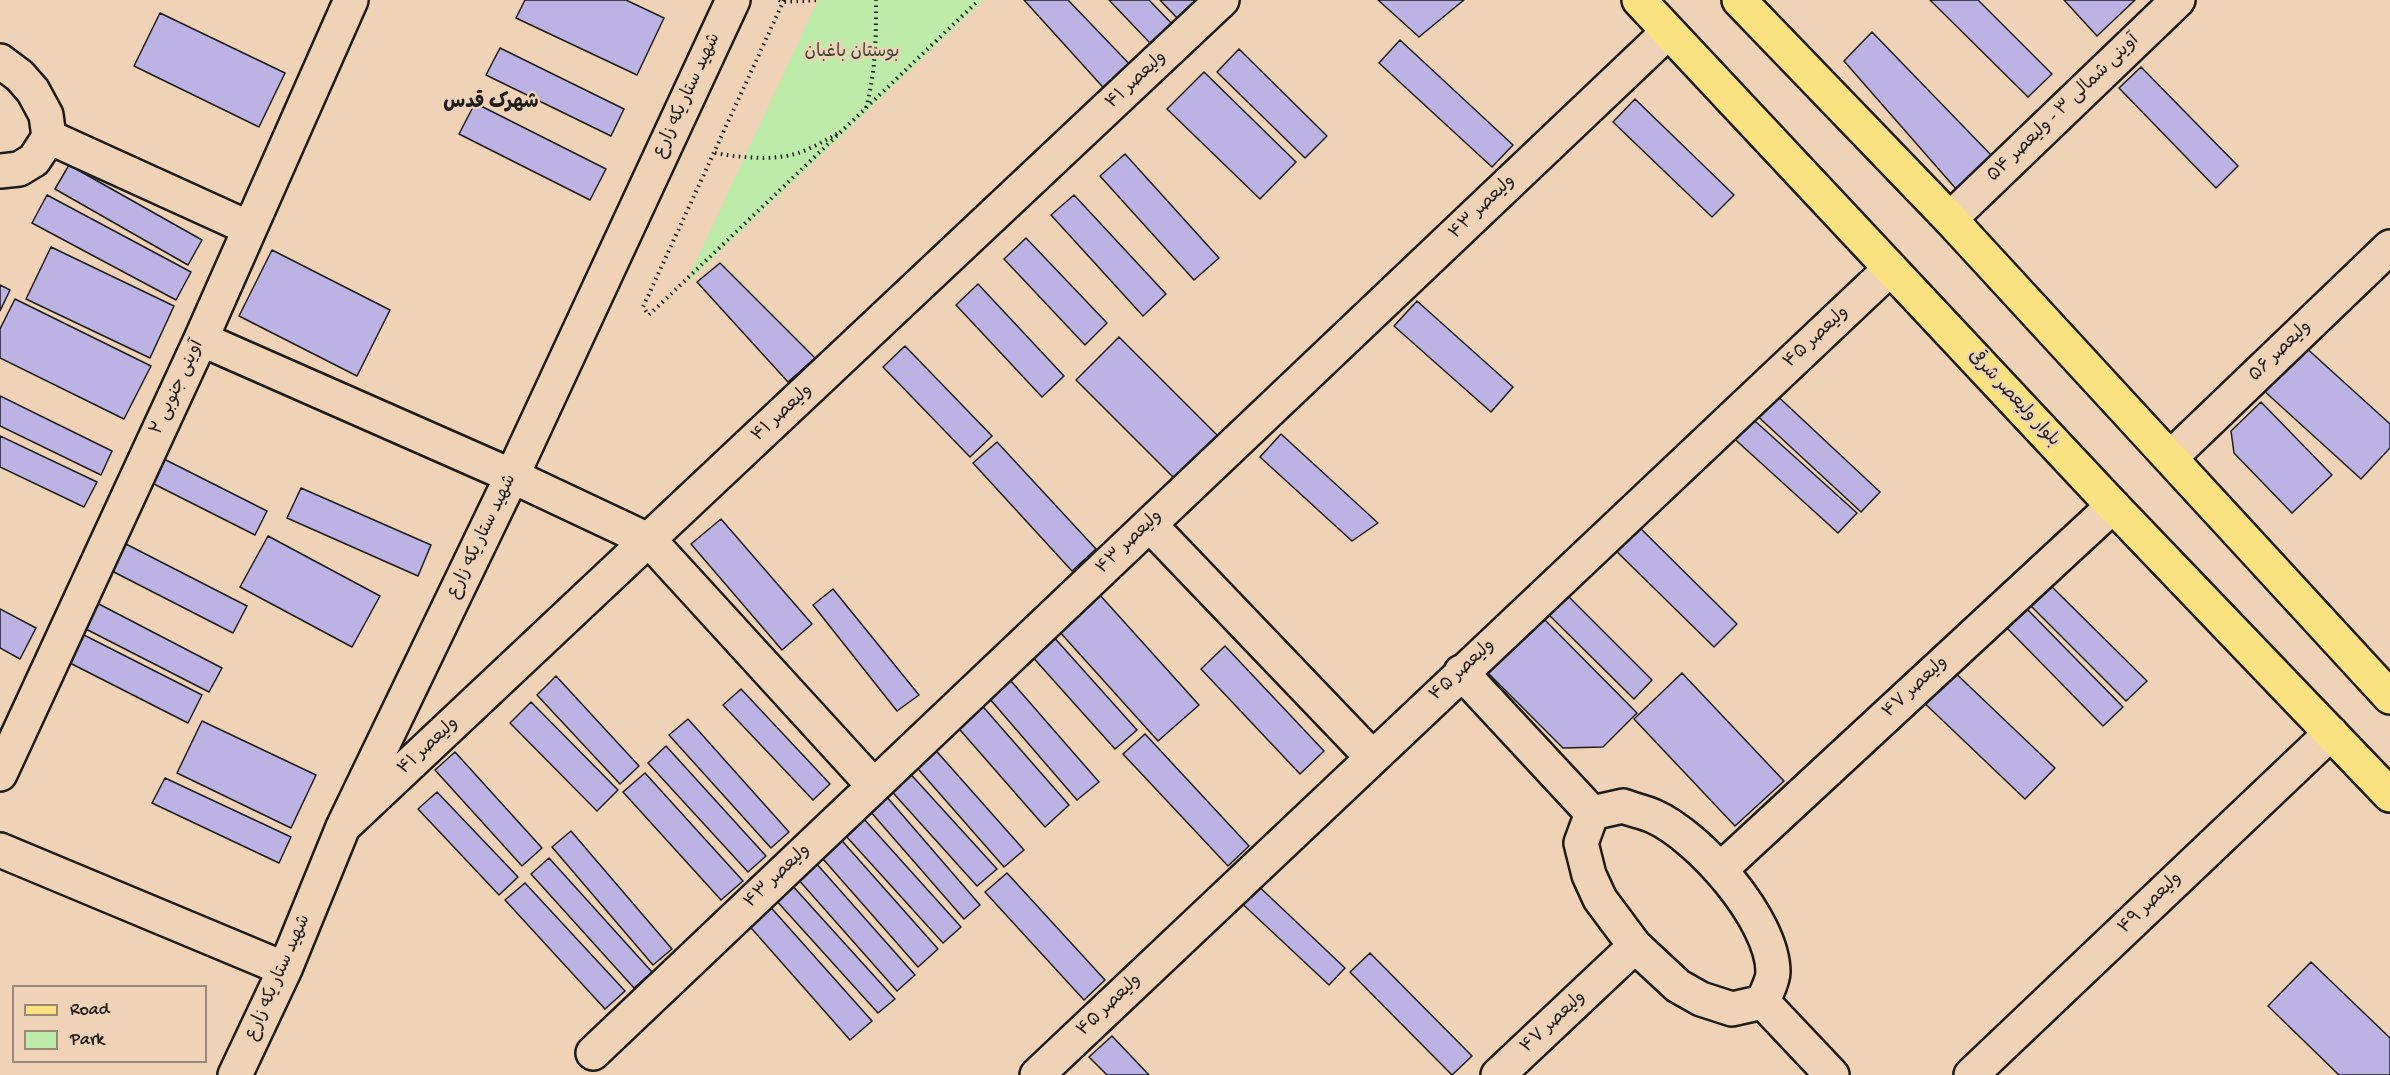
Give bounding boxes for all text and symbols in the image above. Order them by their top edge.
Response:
street label: شهید ستار یکه زارع [650,30,726,162]
street label: آوینی شمالی ۳ - ولیعصر ۵۴ [1983,31,2145,187]
park label: بوستان باغبان [804,42,900,64]
street label: ولیعصر ۴۱ [1102,48,1172,114]
district label: شهرک قدس [443,92,539,116]
street label: ولیعصر ۴۳ [1446,171,1520,245]
street label: ولیعصر ۴۵ [1780,302,1854,374]
street label: ولیعصر ۵۶ [2245,317,2317,387]
street label: آوینی جنوبی ۲ [147,337,209,439]
street label: بلوار ولیعصر شرقی [1962,346,2064,452]
street label: ولیعصر ۴۱ [748,381,818,447]
street label: شهید ستار یکه زارع [444,471,522,603]
street label: ولیعصر ۴۳ [1093,506,1167,580]
street label: ولیعصر ۴۵ [1426,635,1500,707]
street label: ولیعصر ۴۷ [1879,652,1953,724]
street label: ولیعصر ۴۱ [394,714,464,780]
street label: ولیعصر ۴۳ [741,840,815,914]
street label: ولیعصر ۴۹ [2115,869,2187,939]
street label: شهید ستار یکه زارع [242,912,316,1044]
street label: ولیعصر ۴۵ [1073,970,1147,1042]
legend [12,985,207,1063]
street label: ولیعصر ۴۷ [1517,987,1591,1059]
text: Road [70,1000,109,1021]
text: Park [70,1030,104,1051]

